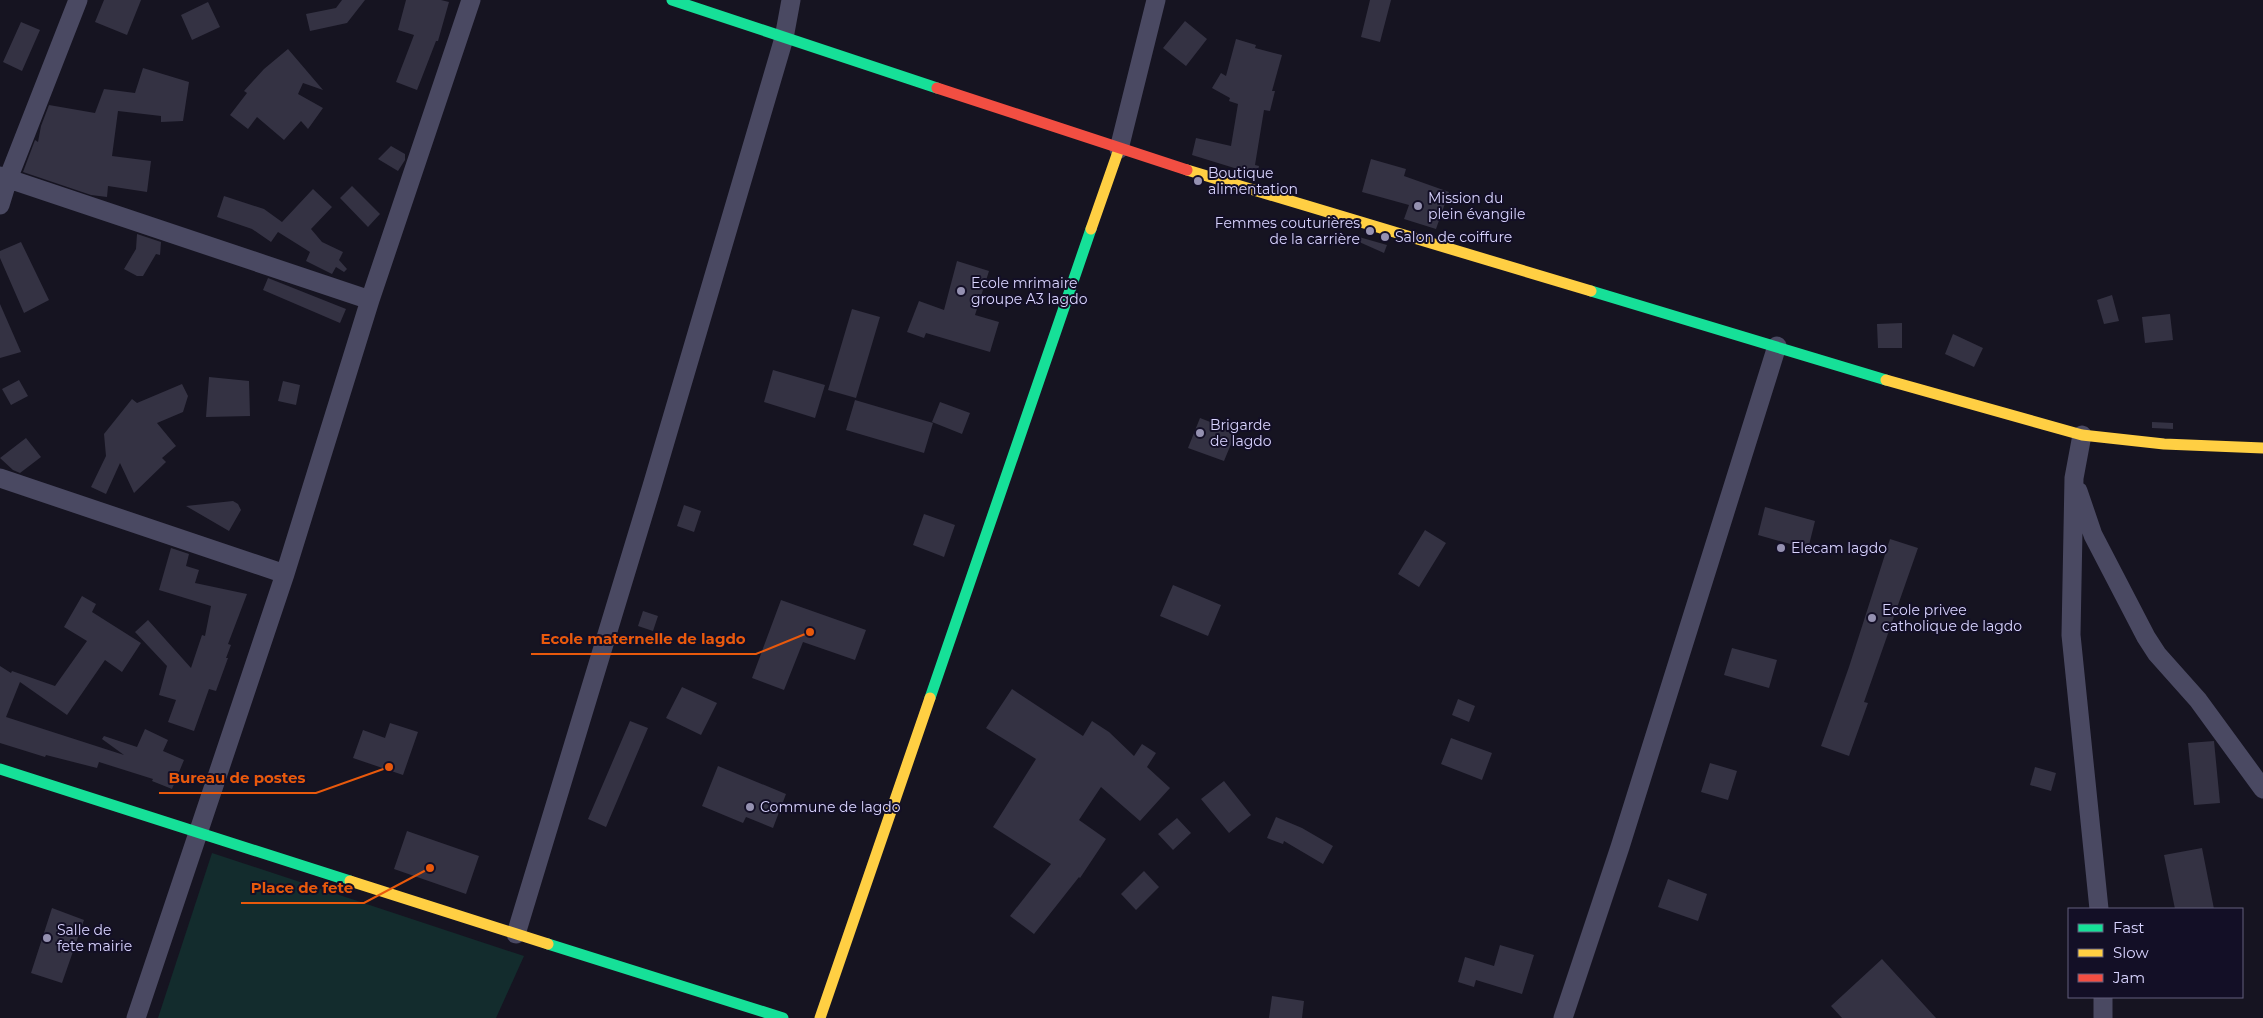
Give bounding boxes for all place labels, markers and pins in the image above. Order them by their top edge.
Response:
place label: Boutique alimentation [1208,164,1298,198]
marker: Boutique alimentation [1192,175,1204,187]
place label: Mission du plein évangile [1428,189,1526,223]
marker: Mission du plein évangile [1412,200,1424,212]
place label: Femmes couturières de la carrière [1215,214,1360,248]
marker: Femmes couturières de la carrière [1364,225,1376,237]
place label: Salon de coiffure [1395,228,1512,246]
marker: Salon de coiffure [1379,231,1391,243]
place label: Ecole mrimaire groupe A3 lagdo [971,274,1088,308]
marker: Ecole mrimaire groupe A3 lagdo [955,285,967,297]
place label: Brigarde de lagdo [1210,416,1272,450]
marker: Brigarde de lagdo [1194,427,1206,439]
place label: Elecam lagdo [1791,539,1887,557]
marker: Elecam lagdo [1775,542,1787,554]
place label: Ecole privee catholique de lagdo [1882,601,2022,635]
marker: Ecole privee catholique de lagdo [1866,612,1878,624]
callout: Ecole maternelle de lagdo [531,624,756,654]
callout: Bureau de postes [159,763,316,793]
place label: Commune de lagdo [760,798,901,816]
marker: Commune de lagdo [744,801,756,813]
callout: Place de fete [241,873,364,903]
place label: Salle de fete mairie [57,921,132,955]
marker: Salle de fete mairie [41,932,53,944]

